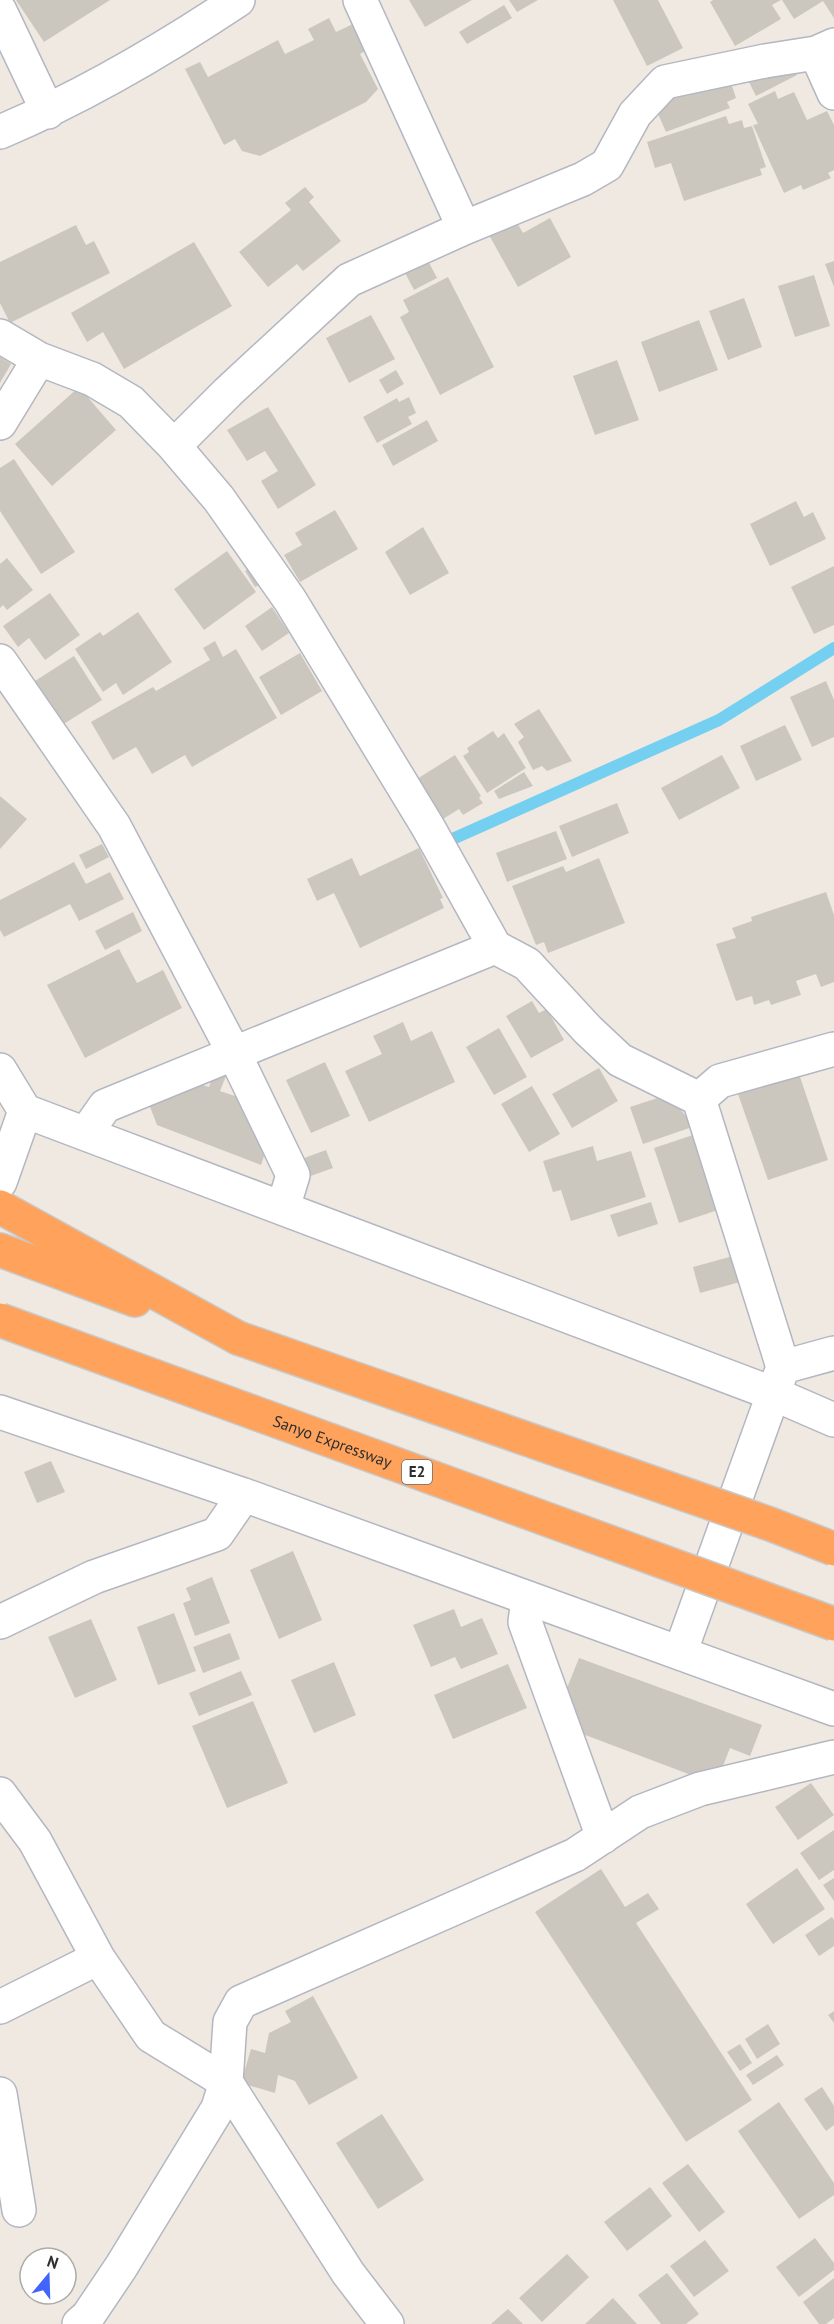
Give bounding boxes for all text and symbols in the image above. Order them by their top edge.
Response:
street label: Sanyo Expressway [270,1410,395,1472]
road number: E2 [402,1460,432,1484]
north arrow [18,2246,78,2306]
text: N [45,2251,61,2273]

